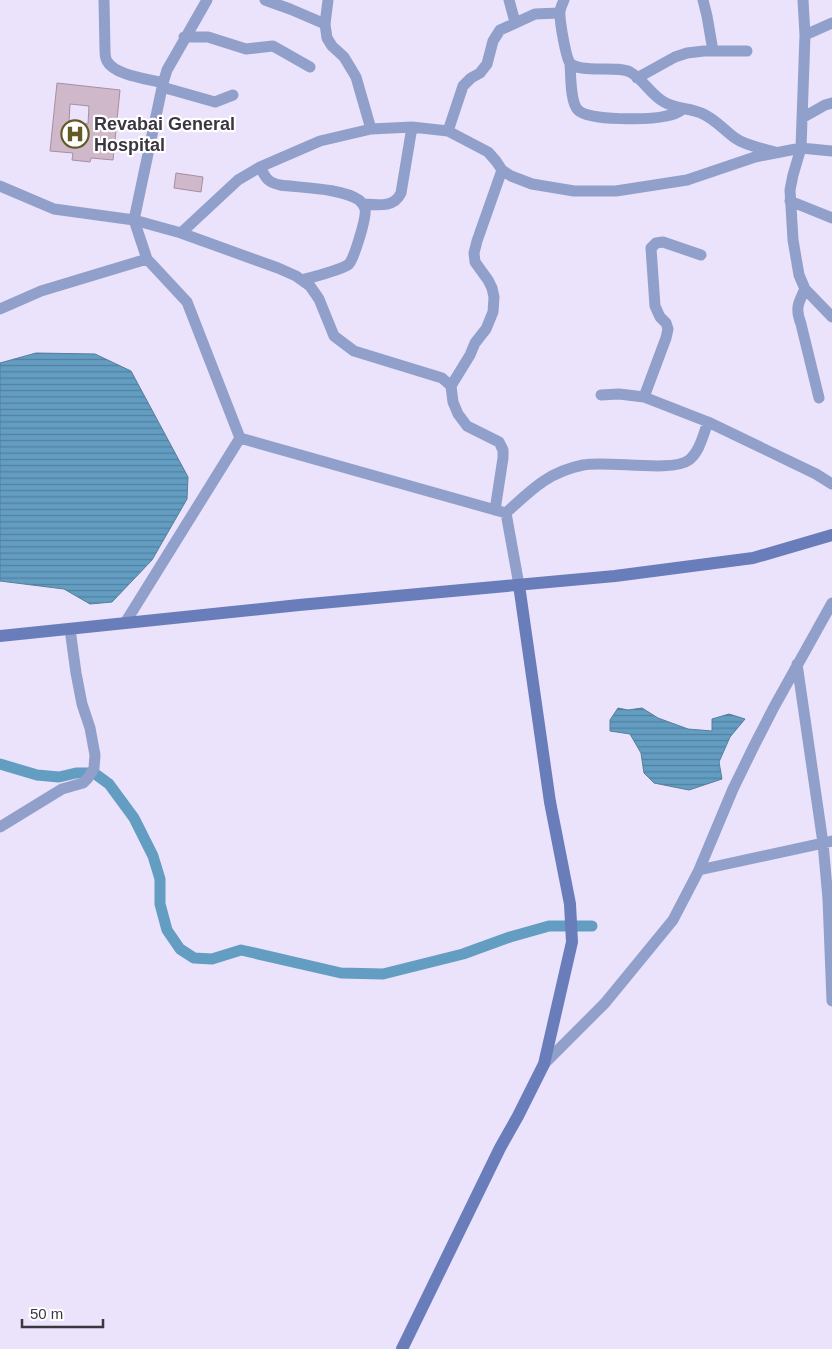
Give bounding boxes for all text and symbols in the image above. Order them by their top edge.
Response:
place label: Revabai General Hospital [94,114,235,155]
hospital icon: Revabai General Hospital [60,119,90,149]
scale bar [22,1296,104,1328]
text: 50 m [30,1305,63,1322]

